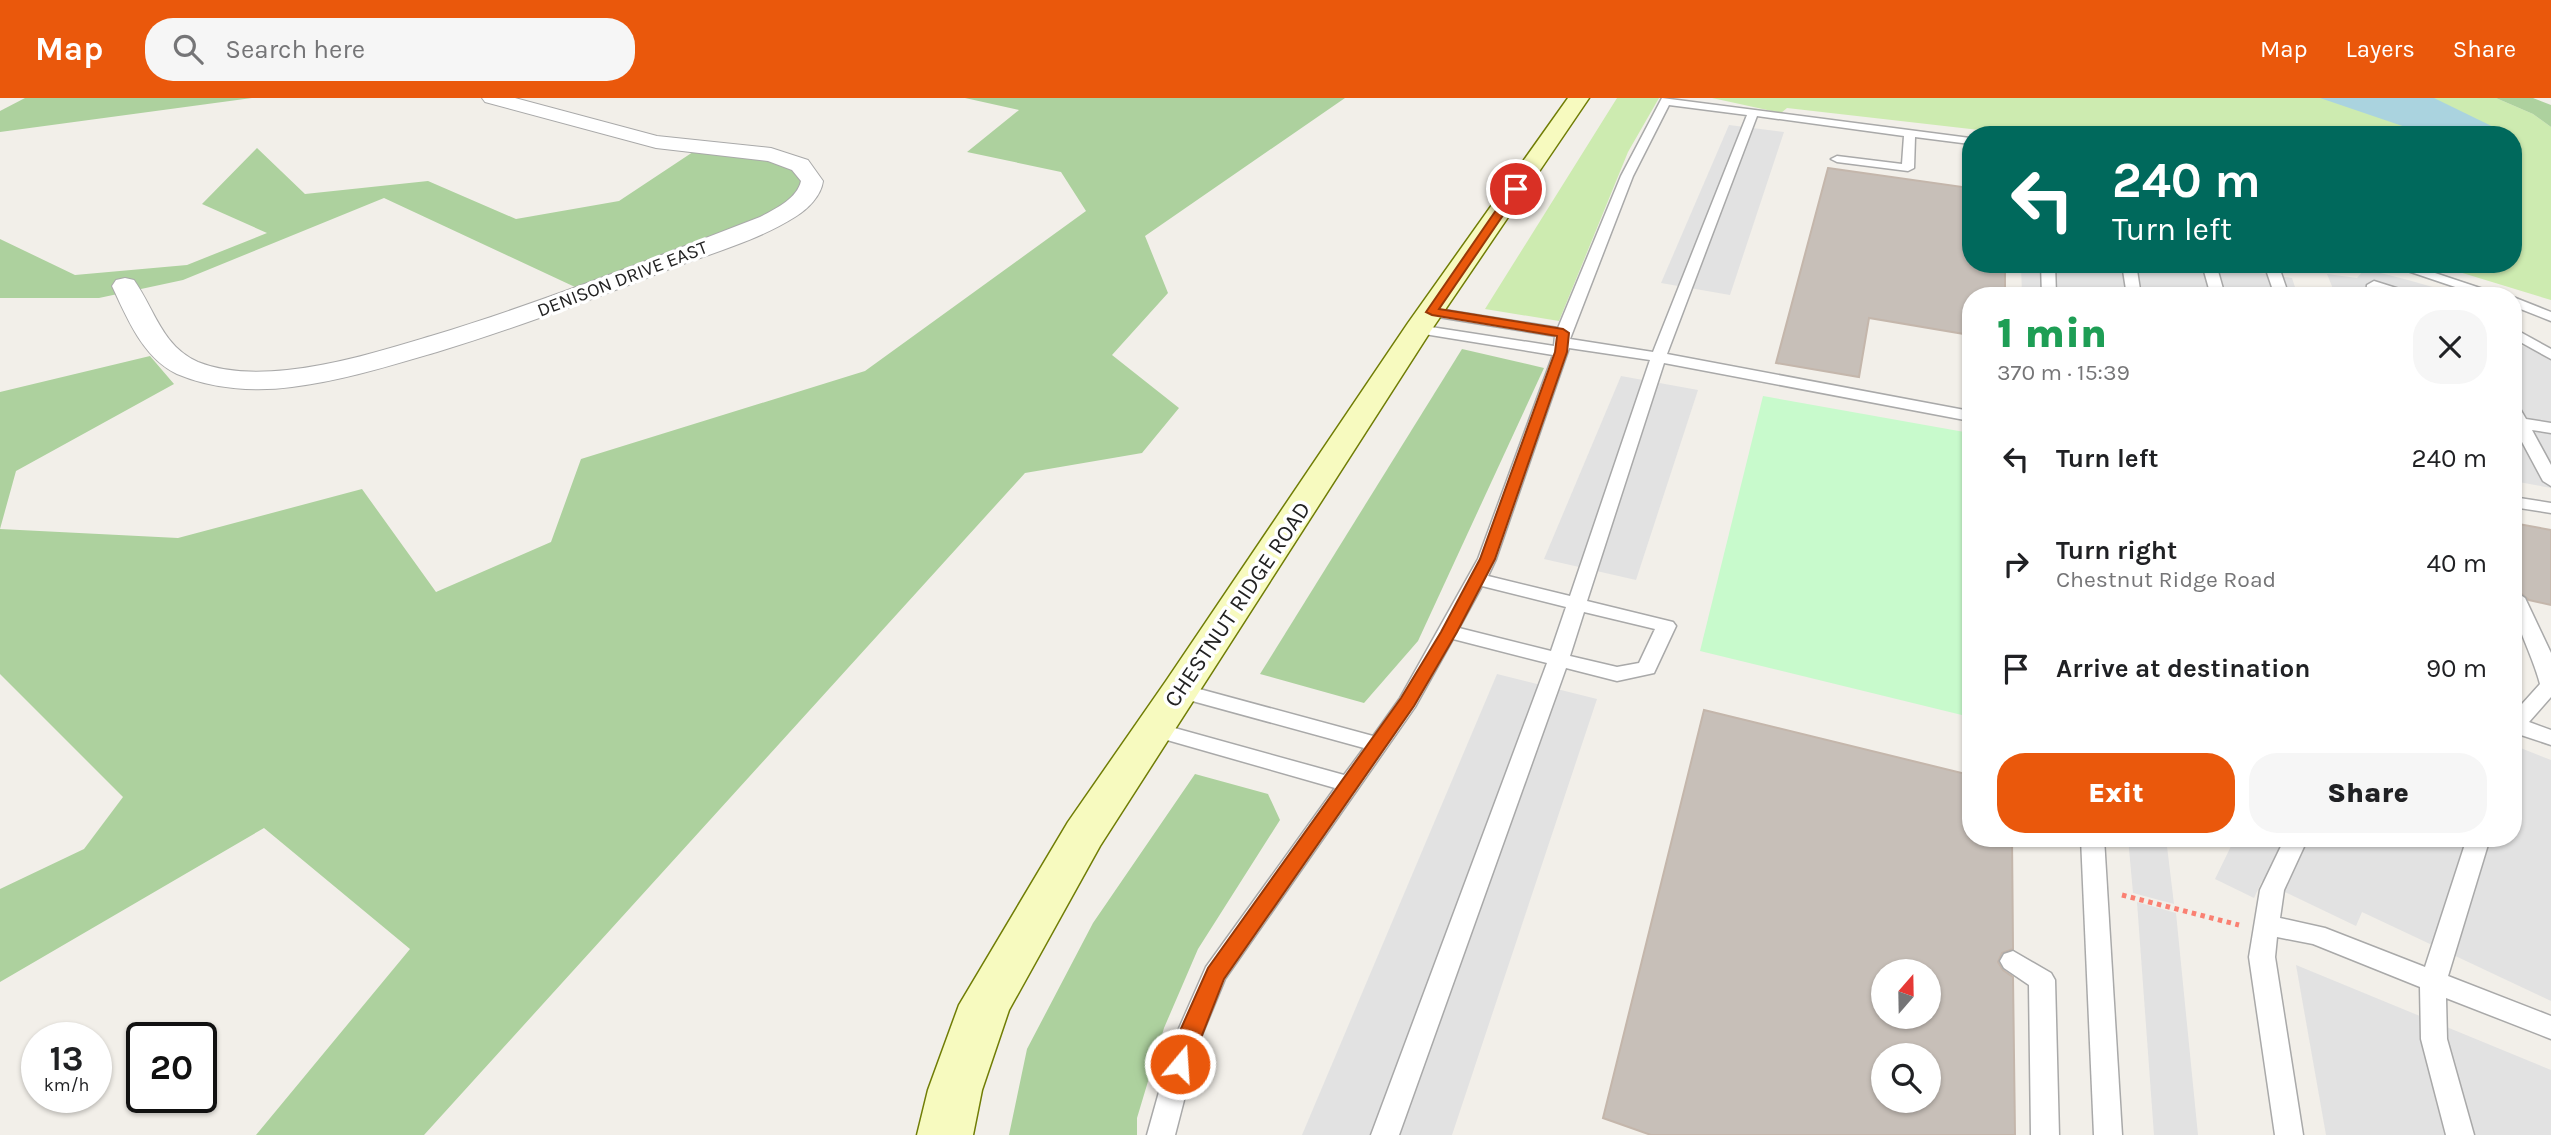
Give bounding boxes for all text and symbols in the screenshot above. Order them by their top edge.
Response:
search box [145,18,635,81]
text: Map [35,30,103,68]
icon: search [169,30,207,68]
text: Search here [225,34,365,65]
text: Map [2260,35,2308,63]
text: Layers [2346,35,2415,63]
text: Share [2453,35,2516,63]
text: 240 m [2112,152,2261,209]
icon: left [1997,154,2088,245]
pin [1486,159,1546,219]
icon: arrive [1497,170,1535,208]
text: Turn left [2112,211,2232,248]
street label: DENISON DRIVE EAST [534,236,711,322]
text: 1 min [1997,308,2107,358]
button: close [2413,310,2487,384]
text: 370 m · 15:39 [1997,359,2130,386]
icon: left [1997,440,2035,478]
text: Turn left [2056,443,2158,474]
text: 240 m [2411,443,2487,474]
street label: CHESTNUT RIDGE ROAD [1159,497,1316,712]
text: Turn right [2056,535,2177,566]
icon: right [1997,545,2035,583]
text: 40 m [2427,548,2487,579]
text: Chestnut Ridge Road [2056,566,2276,593]
icon: arrive [1997,650,2035,688]
text: Arrive at destination [2056,653,2310,684]
text: 90 m [2426,653,2487,684]
button: Exit [1997,753,2235,833]
button: Share [2249,753,2487,833]
north arrow [1871,959,1941,1029]
map controls [1871,959,1941,1113]
speed limit sign: 20 [126,1022,217,1113]
position arrow [1143,1027,1217,1101]
text: 13 [49,1038,84,1079]
button: search [1871,1043,1941,1113]
text: km/h [44,1074,89,1096]

